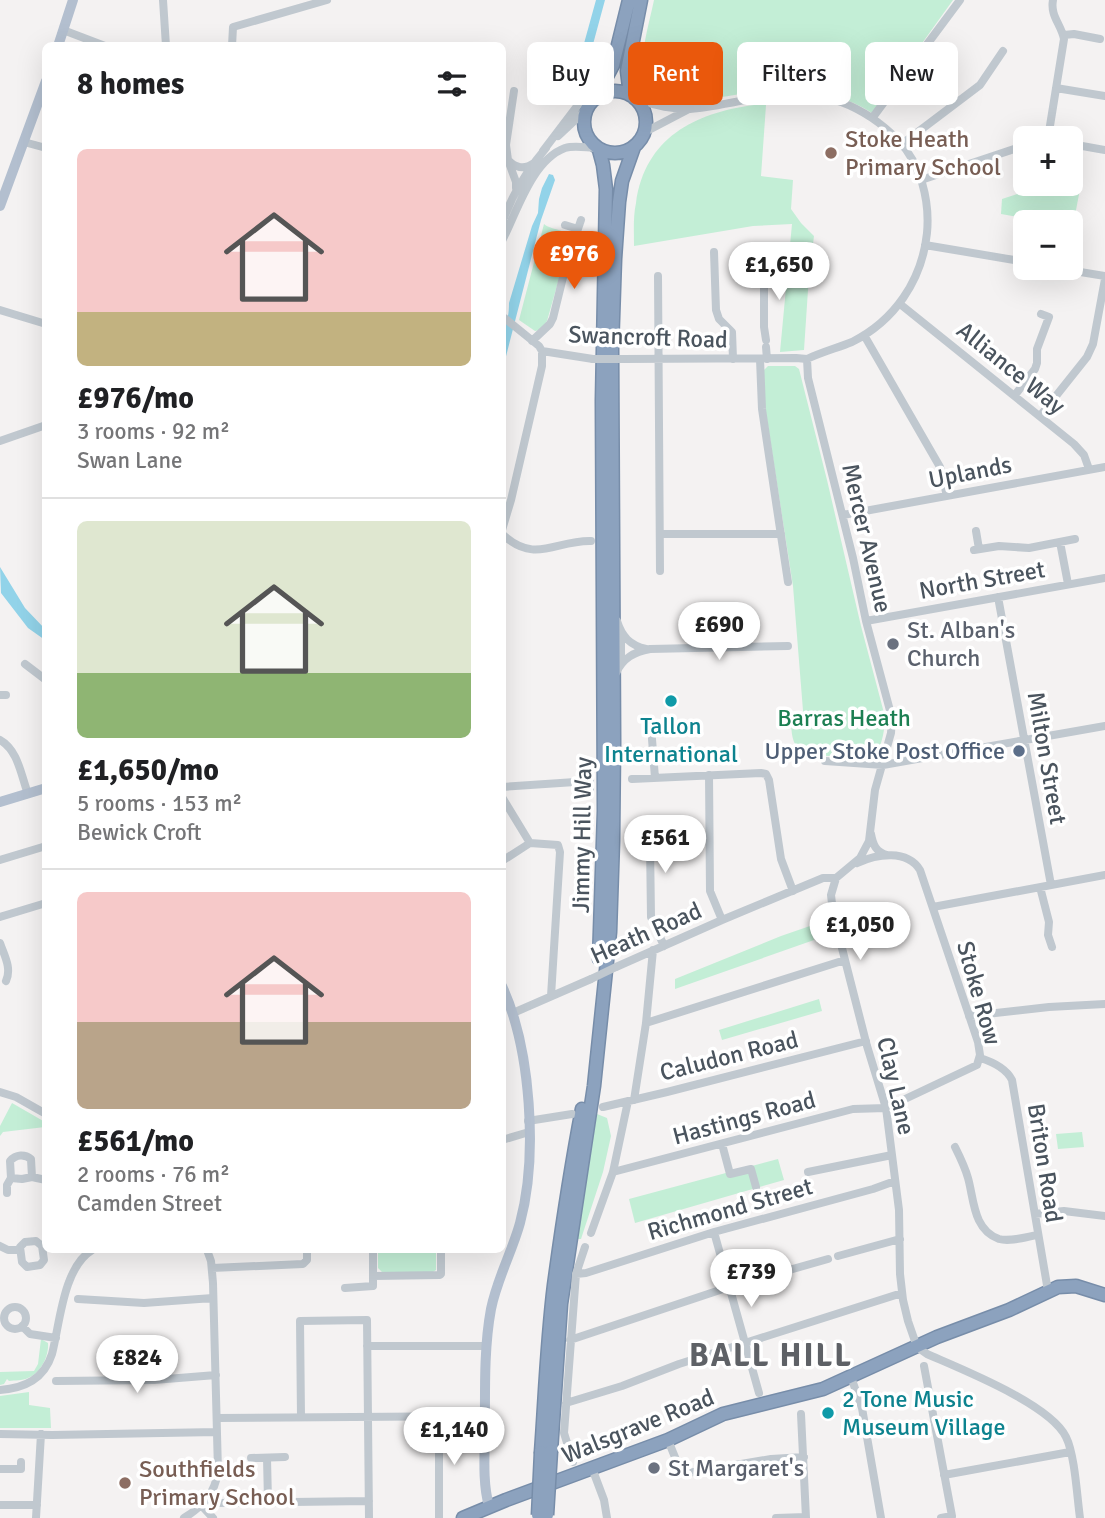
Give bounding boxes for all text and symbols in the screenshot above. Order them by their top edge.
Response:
chip: Buy [527,42,614,105]
chip: Rent [628,42,723,105]
chip: Filters [737,42,851,105]
chip: New [865,42,958,105]
icon: filters [433,65,471,103]
text: 8 homes [77,66,184,103]
place label: Stoke Heath Primary School [845,124,1001,182]
map controls [1013,126,1083,280]
button: + [1013,126,1083,196]
marker: Stoke Heath Primary School [823,145,839,161]
icon: home [211,194,337,320]
button: − [1013,210,1083,280]
pin: £976 [533,232,615,291]
text: £976 [549,239,599,268]
pin: £1,650 [722,243,836,302]
text: £1,650 [745,250,813,279]
street label: Alliance Way [951,315,1071,421]
street label: Swancroft Road [568,319,728,355]
text: £976/mo [77,380,194,417]
text: 3 rooms · 92 m² [77,417,230,446]
text: Swan Lane [77,446,183,475]
street label: Uplands [926,449,1014,495]
street label: Mercer Avenue [835,460,899,616]
street label: North Street [917,554,1047,606]
icon: home [211,566,337,692]
pin: £690 [678,602,760,662]
text: £690 [694,610,744,639]
place label: St. Alban's Church [907,615,1015,673]
marker: St. Alban's Church [885,636,901,652]
street label: Milton Street [1021,689,1073,827]
marker: Tallon International [663,693,679,709]
park label: Barras Heath [777,703,911,733]
place label: Tallon International [604,711,738,769]
place label: Upper Stoke Post Office [765,736,1005,766]
marker: Upper Stoke Post Office [1011,743,1027,759]
text: £1,650/mo [77,752,219,789]
street label: Jimmy Hill Way [566,757,598,913]
text: 5 rooms · 153 m² [77,789,242,818]
pin: £561 [624,816,706,875]
text: Bewick Croft [77,818,202,847]
text: £561 [640,823,690,852]
street label: Heath Road [586,895,706,971]
pin: £1,050 [803,902,917,962]
text: £1,050 [826,910,894,939]
icon: home [211,937,337,1063]
street label: Stoke Row [950,938,1008,1048]
street label: Caludon Road [657,1024,801,1088]
street label: Clay Lane [870,1034,922,1138]
street label: Hastings Road [669,1085,819,1151]
street label: Briton Road [1021,1101,1069,1225]
text: £561/mo [77,1123,194,1160]
text: 2 rooms · 76 m² [77,1160,230,1189]
street label: Richmond Street [644,1171,816,1247]
text: Camden Street [77,1189,222,1218]
pin: £739 [710,1250,792,1309]
text: £739 [726,1257,776,1286]
pin: £824 [96,1336,178,1395]
district label: BALL HILL [689,1336,853,1375]
text: £824 [112,1343,162,1372]
street label: Walsgrave Road [557,1382,719,1470]
place label: 2 Tone Music Museum Village [842,1384,1005,1442]
marker: 2 Tone Music Museum Village [820,1405,836,1421]
pin: £1,140 [397,1408,511,1467]
text: £1,140 [420,1415,488,1444]
place label: St Margaret's [668,1453,804,1483]
place label: Southfields Primary School [139,1454,295,1512]
marker: St Margaret's [646,1460,662,1476]
marker: Southfields Primary School [117,1475,133,1491]

